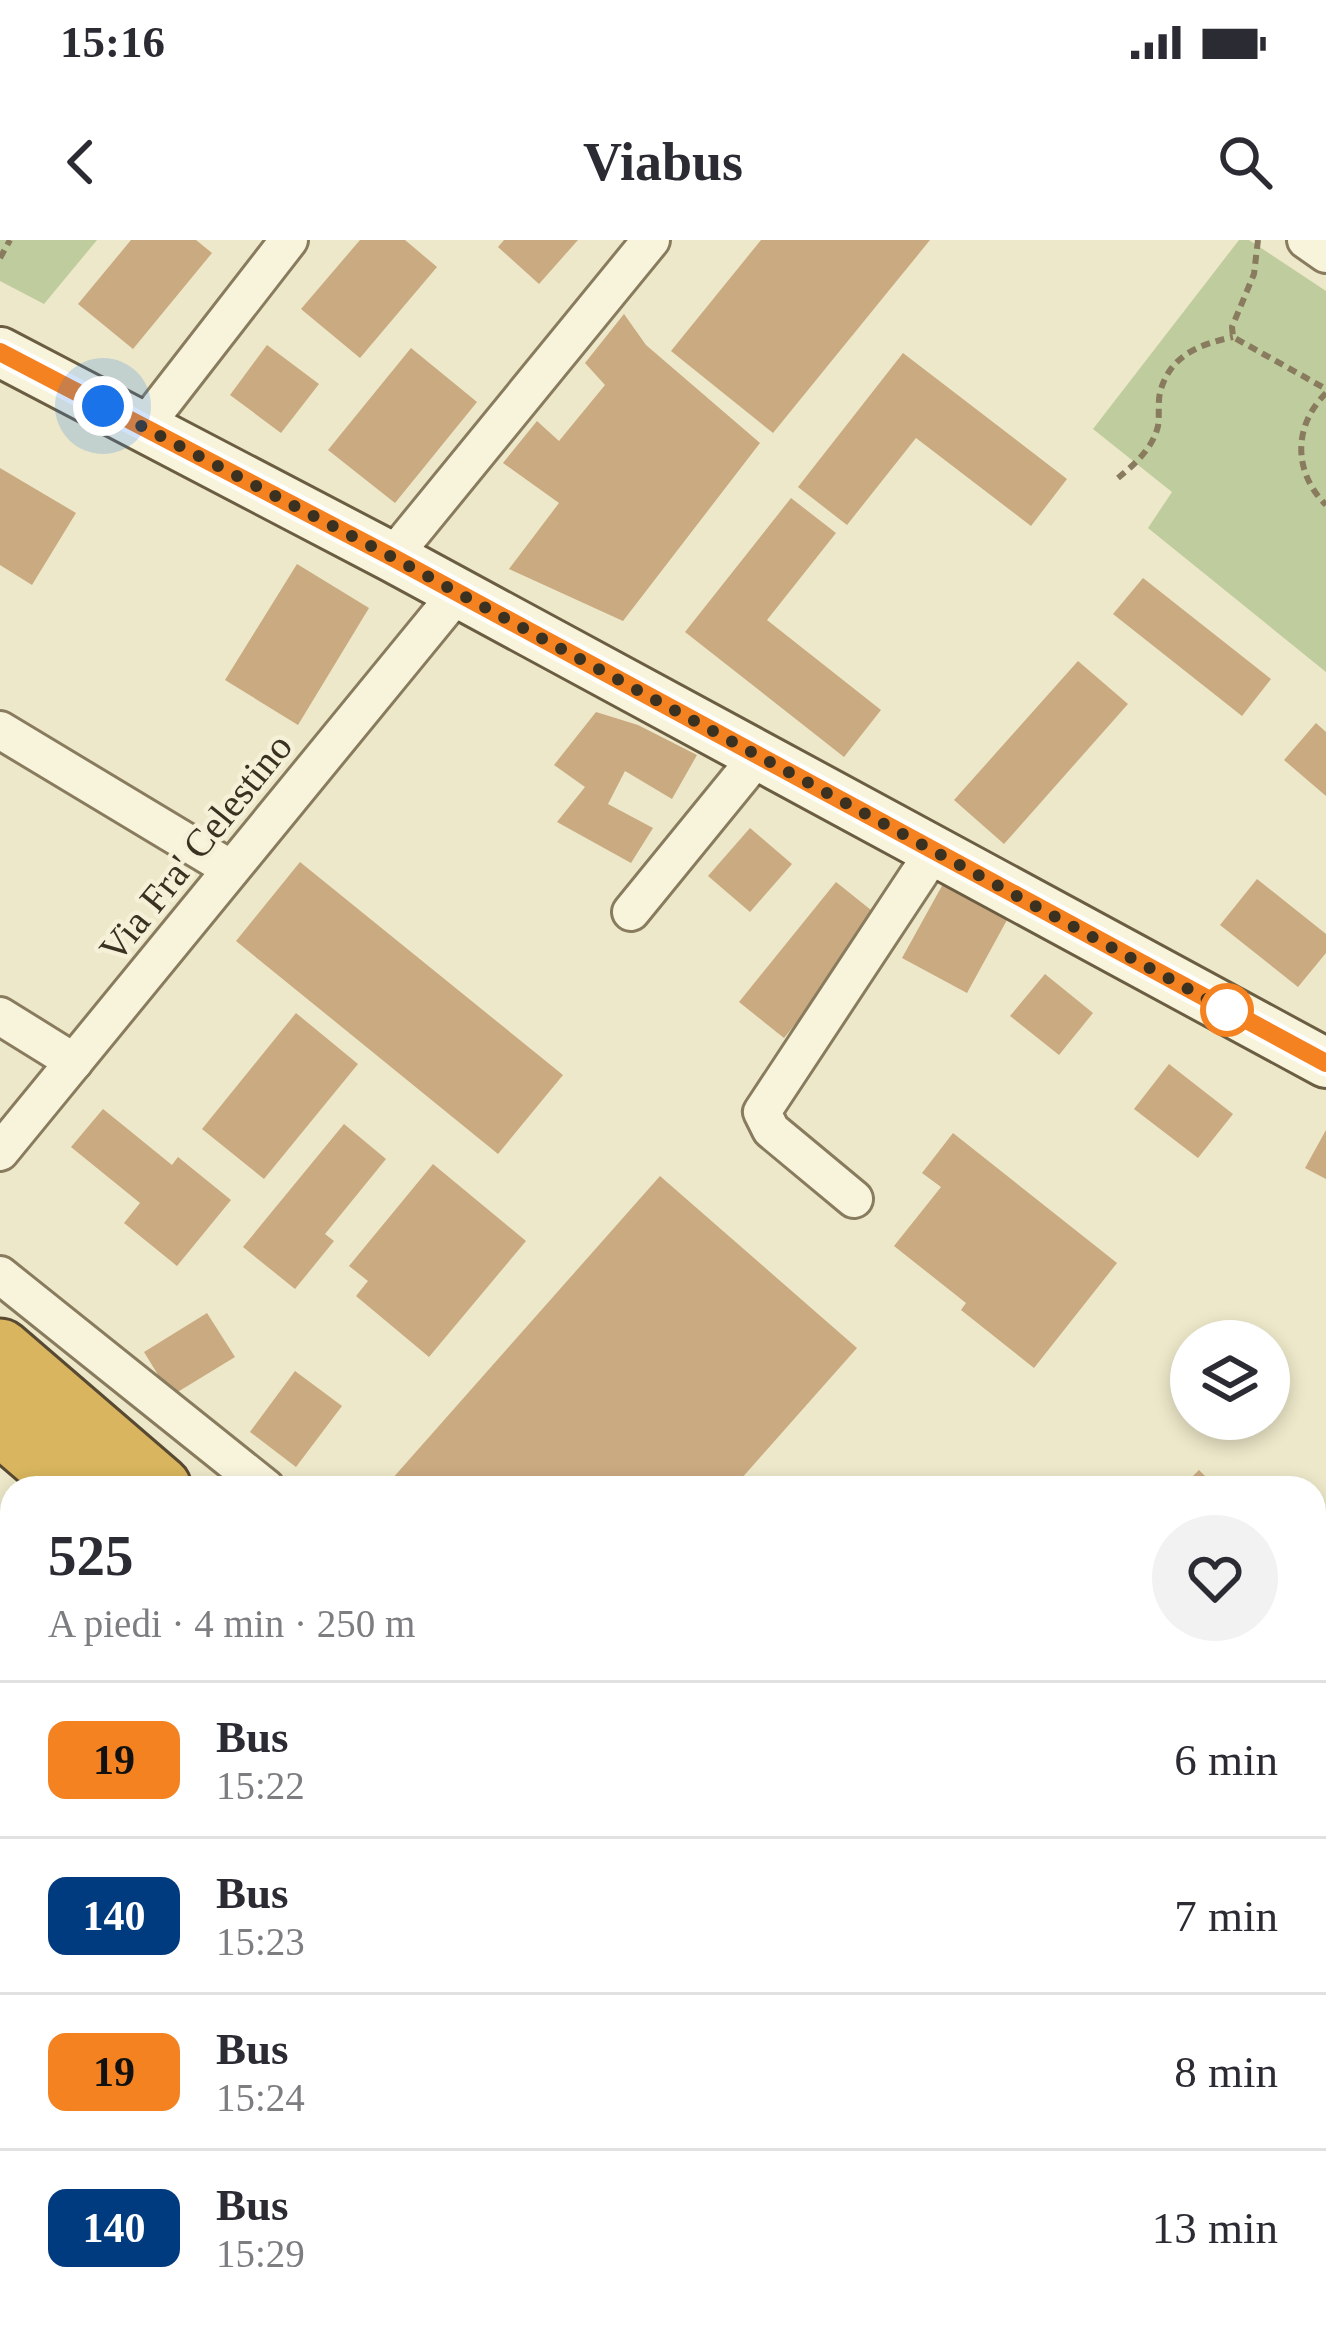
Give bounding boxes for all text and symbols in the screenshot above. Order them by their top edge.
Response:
text: 15:16 [60,17,165,67]
icon: back [48,129,114,195]
icon: search [1212,129,1278,195]
text: Viabus [583,132,743,192]
your location [73,376,133,436]
street label: Via Fra' Celestino [91,725,300,970]
unlabelled marker [1202,985,1252,1035]
map controls [1170,1320,1290,1440]
button: layers [1170,1320,1290,1440]
button: heart [1152,1515,1278,1641]
text: 525 [48,1524,134,1587]
text: A piedi · 4 min · 250 m [48,1602,415,1645]
text: Bus [216,1712,289,1762]
text: 6 min [1174,1735,1278,1785]
text: 19 [93,1737,135,1783]
text: 15:22 [216,1764,305,1807]
text: Bus [216,1868,289,1918]
text: 7 min [1174,1891,1278,1941]
text: 140 [83,1893,146,1939]
text: 15:23 [216,1920,305,1963]
text: Bus [216,2024,289,2074]
text: 8 min [1174,2047,1278,2097]
text: 19 [93,2049,135,2095]
text: 15:24 [216,2076,305,2119]
text: Bus [216,2180,289,2230]
text: 13 min [1152,2203,1278,2253]
text: 140 [83,2205,146,2251]
text: 15:29 [216,2232,305,2275]

